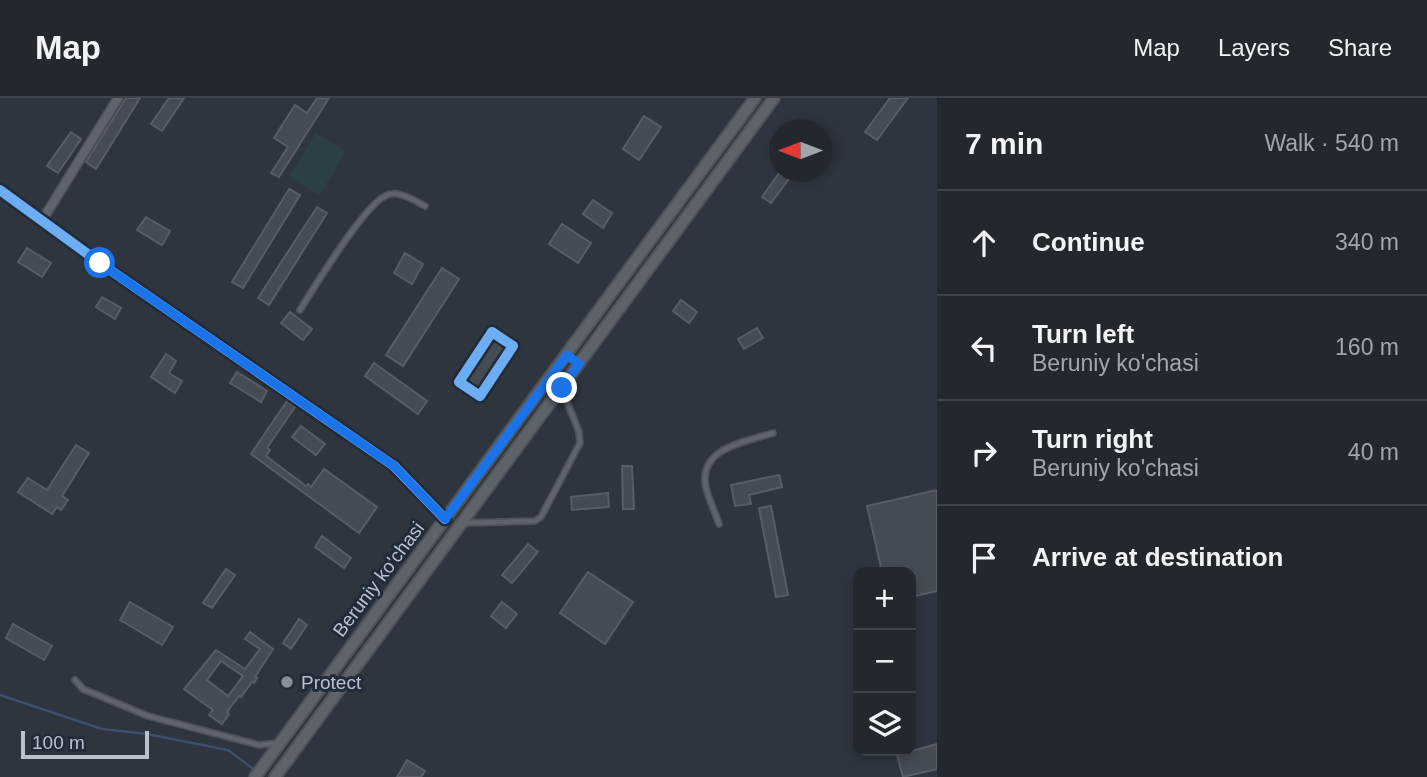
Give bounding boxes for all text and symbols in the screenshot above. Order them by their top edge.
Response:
text: Map [35,29,101,66]
text: Map [1133,34,1180,61]
text: Layers [1218,34,1290,61]
text: Share [1328,34,1392,61]
north arrow [769,119,832,182]
text: 7 min [965,127,1043,160]
text: Walk · 540 m [1264,130,1399,156]
icon: ahead [965,224,1003,262]
text: Continue [1032,227,1145,257]
text: 340 m [1335,229,1399,255]
route start [84,247,115,278]
text: Turn left [1032,319,1134,349]
icon: left [965,329,1003,367]
text: 160 m [1335,334,1399,360]
text: Beruniy ko'chasi [1032,350,1199,376]
route end [546,372,577,403]
text: Turn right [1032,424,1153,454]
icon: right [965,434,1003,472]
text: 40 m [1348,439,1399,465]
text: Beruniy ko'chasi [1032,455,1199,481]
street label: Beruniy ko'chasi [329,518,428,641]
icon: arrive [965,539,1003,577]
text: Arrive at destination [1032,542,1283,572]
map controls [853,567,916,756]
button: + [853,567,916,630]
button: − [853,630,916,693]
place label: Protect [301,672,362,693]
marker: Protect [279,674,295,690]
button: layers [853,693,916,756]
scale bar [21,728,149,760]
text: 100 m [32,732,85,753]

